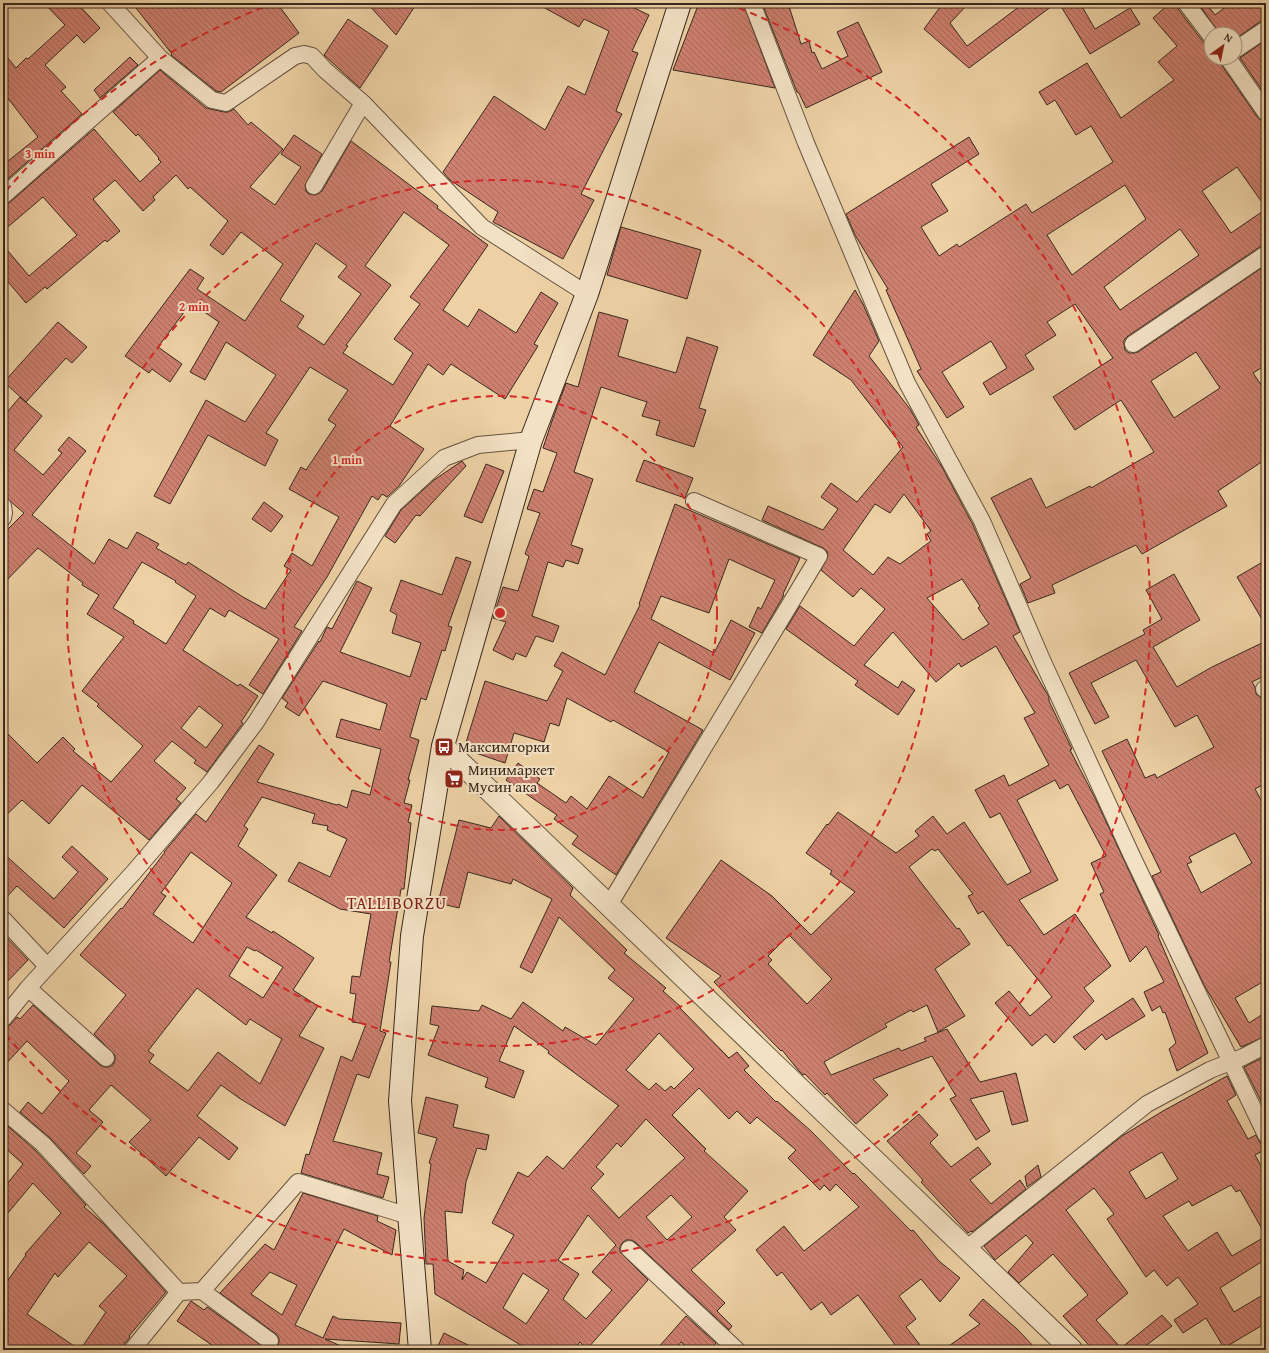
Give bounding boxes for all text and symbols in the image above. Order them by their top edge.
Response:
north arrow [1203,26,1243,66]
text: N [1221,29,1236,47]
text: 3 min [25,145,55,162]
text: 2 min [179,298,209,315]
text: 1 min [332,451,362,468]
centre of rings [493,606,507,620]
bus stop icon: Максимгорки [433,736,455,758]
place label: Максимгорки [458,736,550,757]
place label: Минимаркет Мусин ака [468,759,555,797]
supermarket icon: Минимаркет Мусин ака [443,768,465,790]
district label: TALLIBORZU [347,890,447,915]

